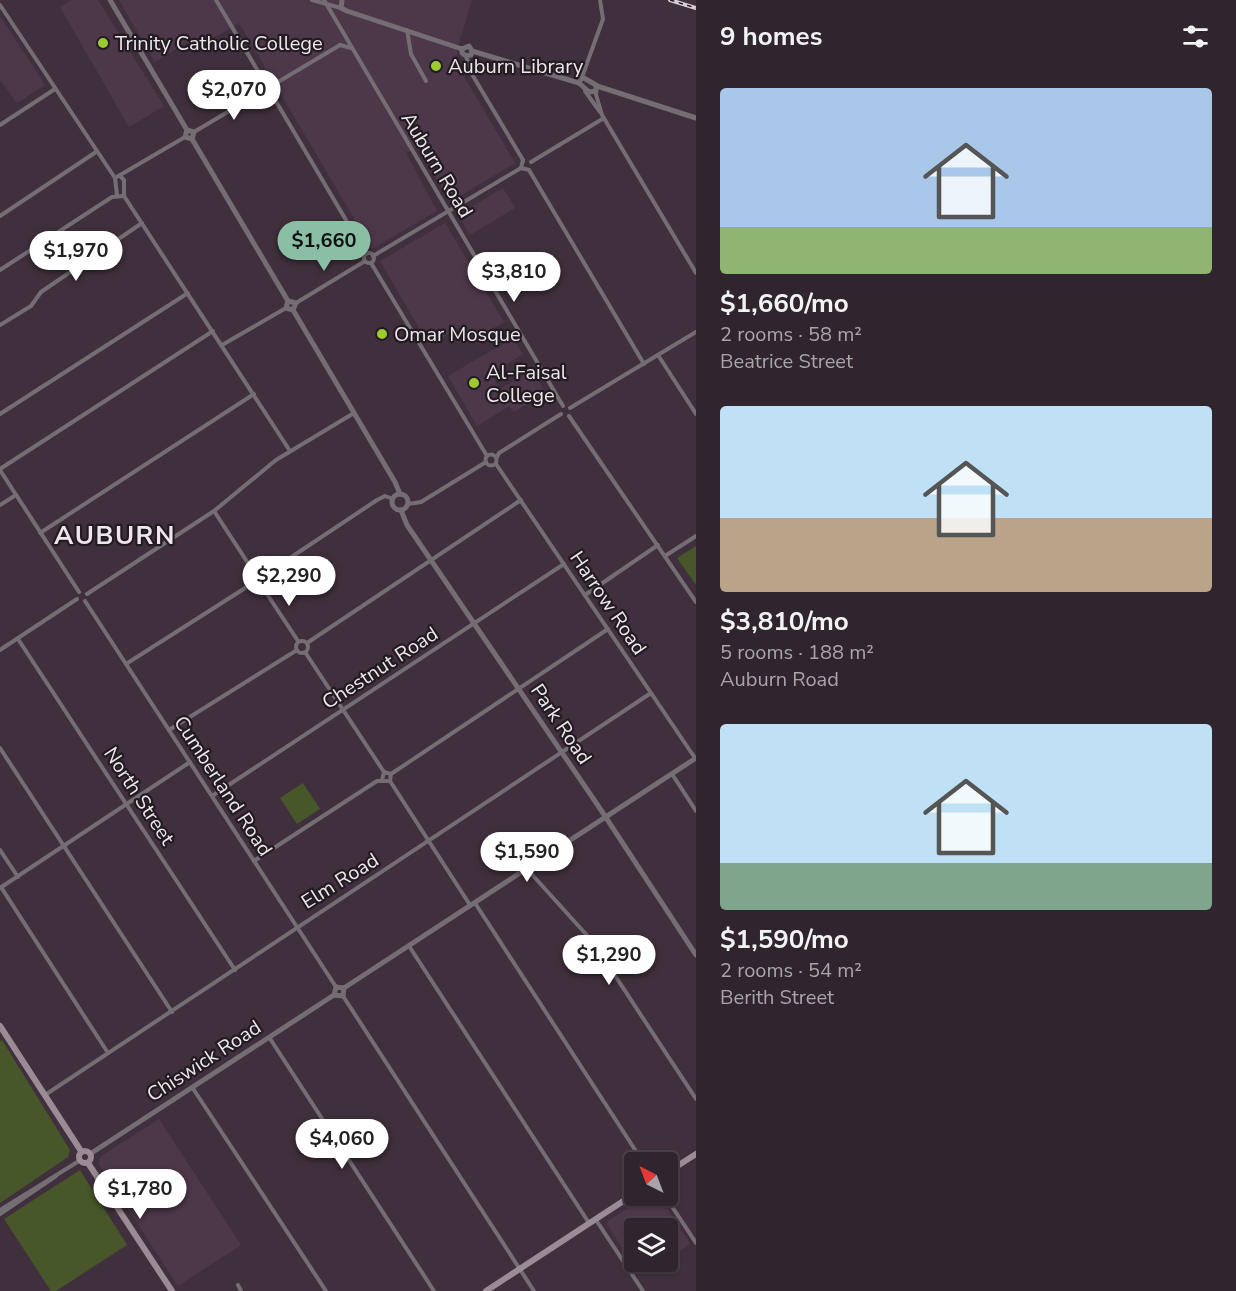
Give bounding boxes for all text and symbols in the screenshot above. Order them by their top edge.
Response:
text: 9 homes [720,19,822,54]
icon: filters [1179,20,1212,53]
place label: Trinity Catholic College [115,30,323,57]
marker: Trinity Catholic College [96,36,110,50]
place label: Auburn Library [448,53,584,80]
marker: Auburn Library [429,59,443,73]
pin: $2,070 [185,70,283,121]
text: $2,070 [202,76,266,103]
street label: Auburn Road [395,107,479,223]
icon: home [912,127,1020,235]
pin: $1,660 [275,221,373,272]
text: $1,660 [292,227,356,254]
pin: $1,970 [27,231,125,282]
text: $1,970 [44,237,108,264]
pin: $3,810 [465,252,563,303]
text: $3,810 [482,258,546,285]
text: $1,660/mo [720,286,849,321]
place label: Omar Mosque [394,321,521,348]
text: 2 rooms · 58 m² [720,321,862,348]
marker: Omar Mosque [375,327,389,341]
text: Beatrice Street [720,348,853,375]
place label: Al-Faisal College [486,359,567,409]
marker: Al-Faisal College [467,376,481,390]
icon: home [912,445,1020,553]
district label: AUBURN [54,518,176,553]
street label: Harrow Road [563,546,653,660]
pin: $2,290 [240,556,338,607]
text: $2,290 [257,562,321,589]
text: $3,810/mo [720,604,849,639]
street label: Chestnut Road [317,620,443,716]
text: 5 rooms · 188 m² [720,639,874,666]
text: Auburn Road [720,666,839,693]
street label: Park Road [524,678,598,770]
street label: Cumberland Road [167,711,279,861]
street label: North Street [97,742,181,851]
icon: home [912,763,1020,871]
pin: $1,590 [478,832,576,883]
text: $1,590 [495,838,559,865]
street label: Elm Road [296,847,384,915]
text: $1,590/mo [720,922,849,957]
pin: $1,290 [560,935,658,986]
text: $1,290 [577,941,641,968]
text: 2 rooms · 54 m² [720,957,862,984]
text: Berith Street [720,984,834,1011]
street label: Chiswick Road [142,1014,266,1108]
pin: $4,060 [293,1119,391,1170]
text: $4,060 [310,1125,374,1152]
north arrow [624,1152,678,1206]
map controls [624,1152,678,1272]
pin: $1,780 [91,1169,189,1220]
text: $1,780 [108,1175,172,1202]
button: layers [624,1218,678,1272]

